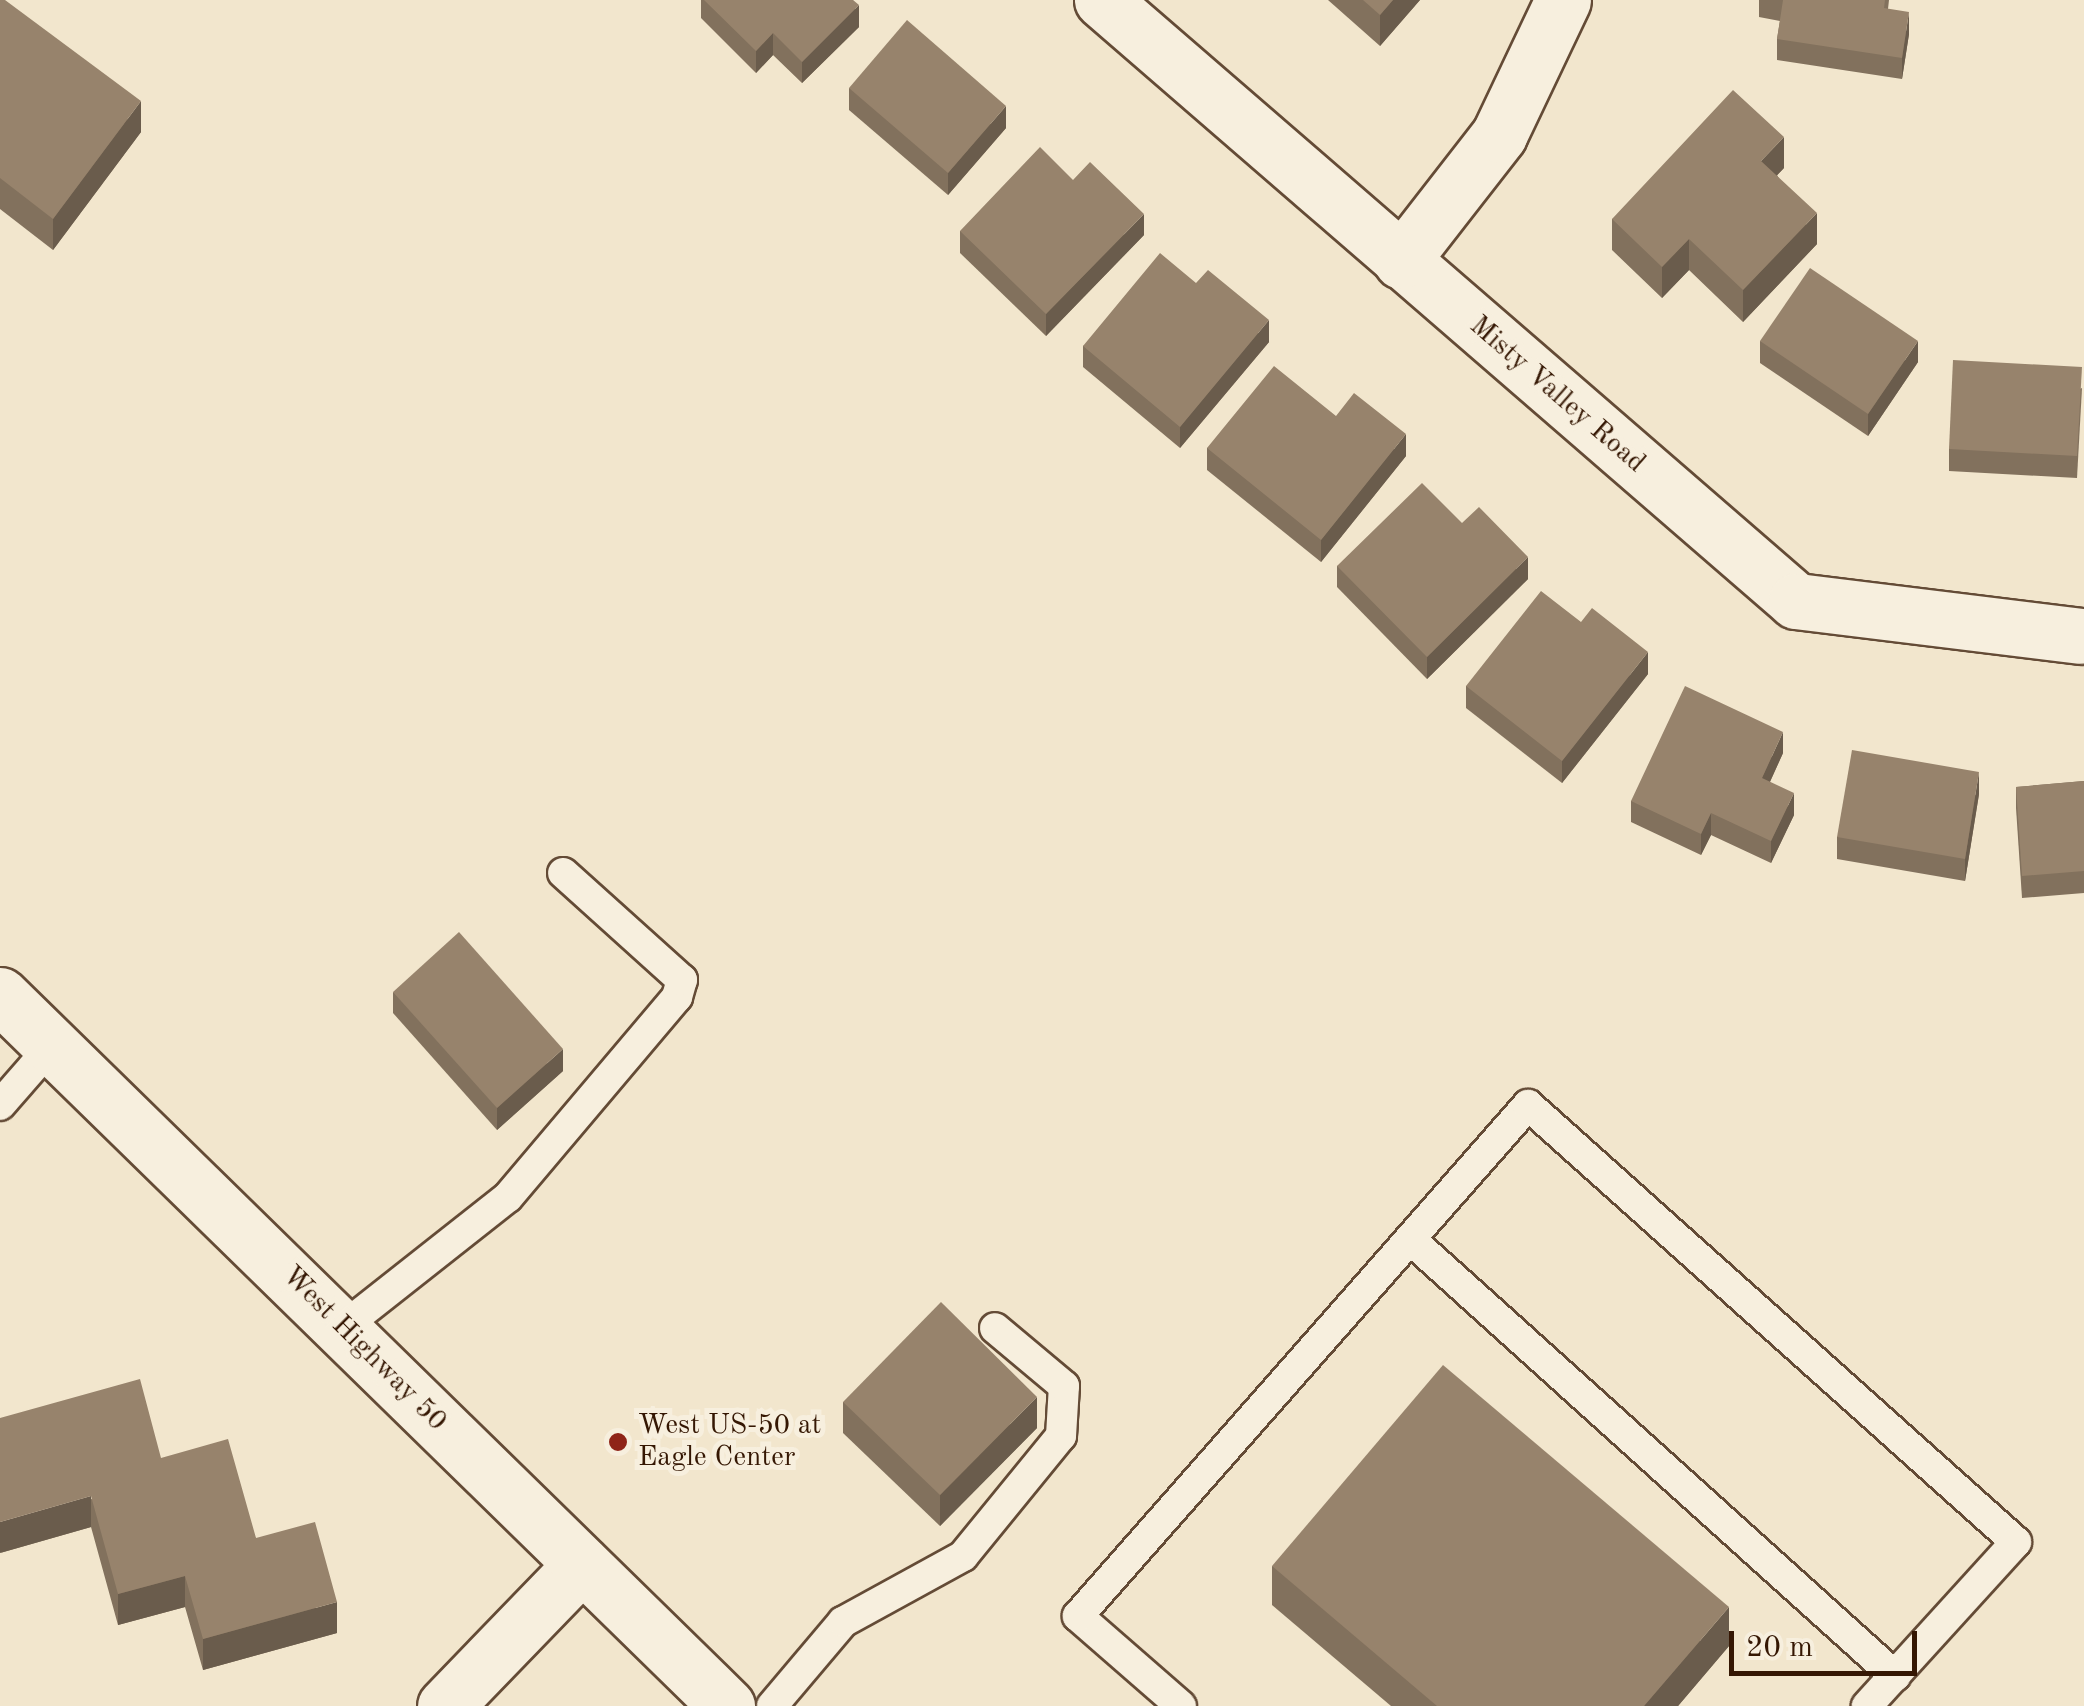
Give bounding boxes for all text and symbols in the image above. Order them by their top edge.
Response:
street label: Misty Valley Road [1462,310,1652,480]
street label: West Highway 50 [275,1260,453,1438]
place label: West US-50 at Eagle Center [638,1409,821,1475]
marker: West US-50 at Eagle Center [607,1431,629,1453]
scale bar [1734,1611,1922,1673]
text: 20 m [1746,1633,1813,1663]

